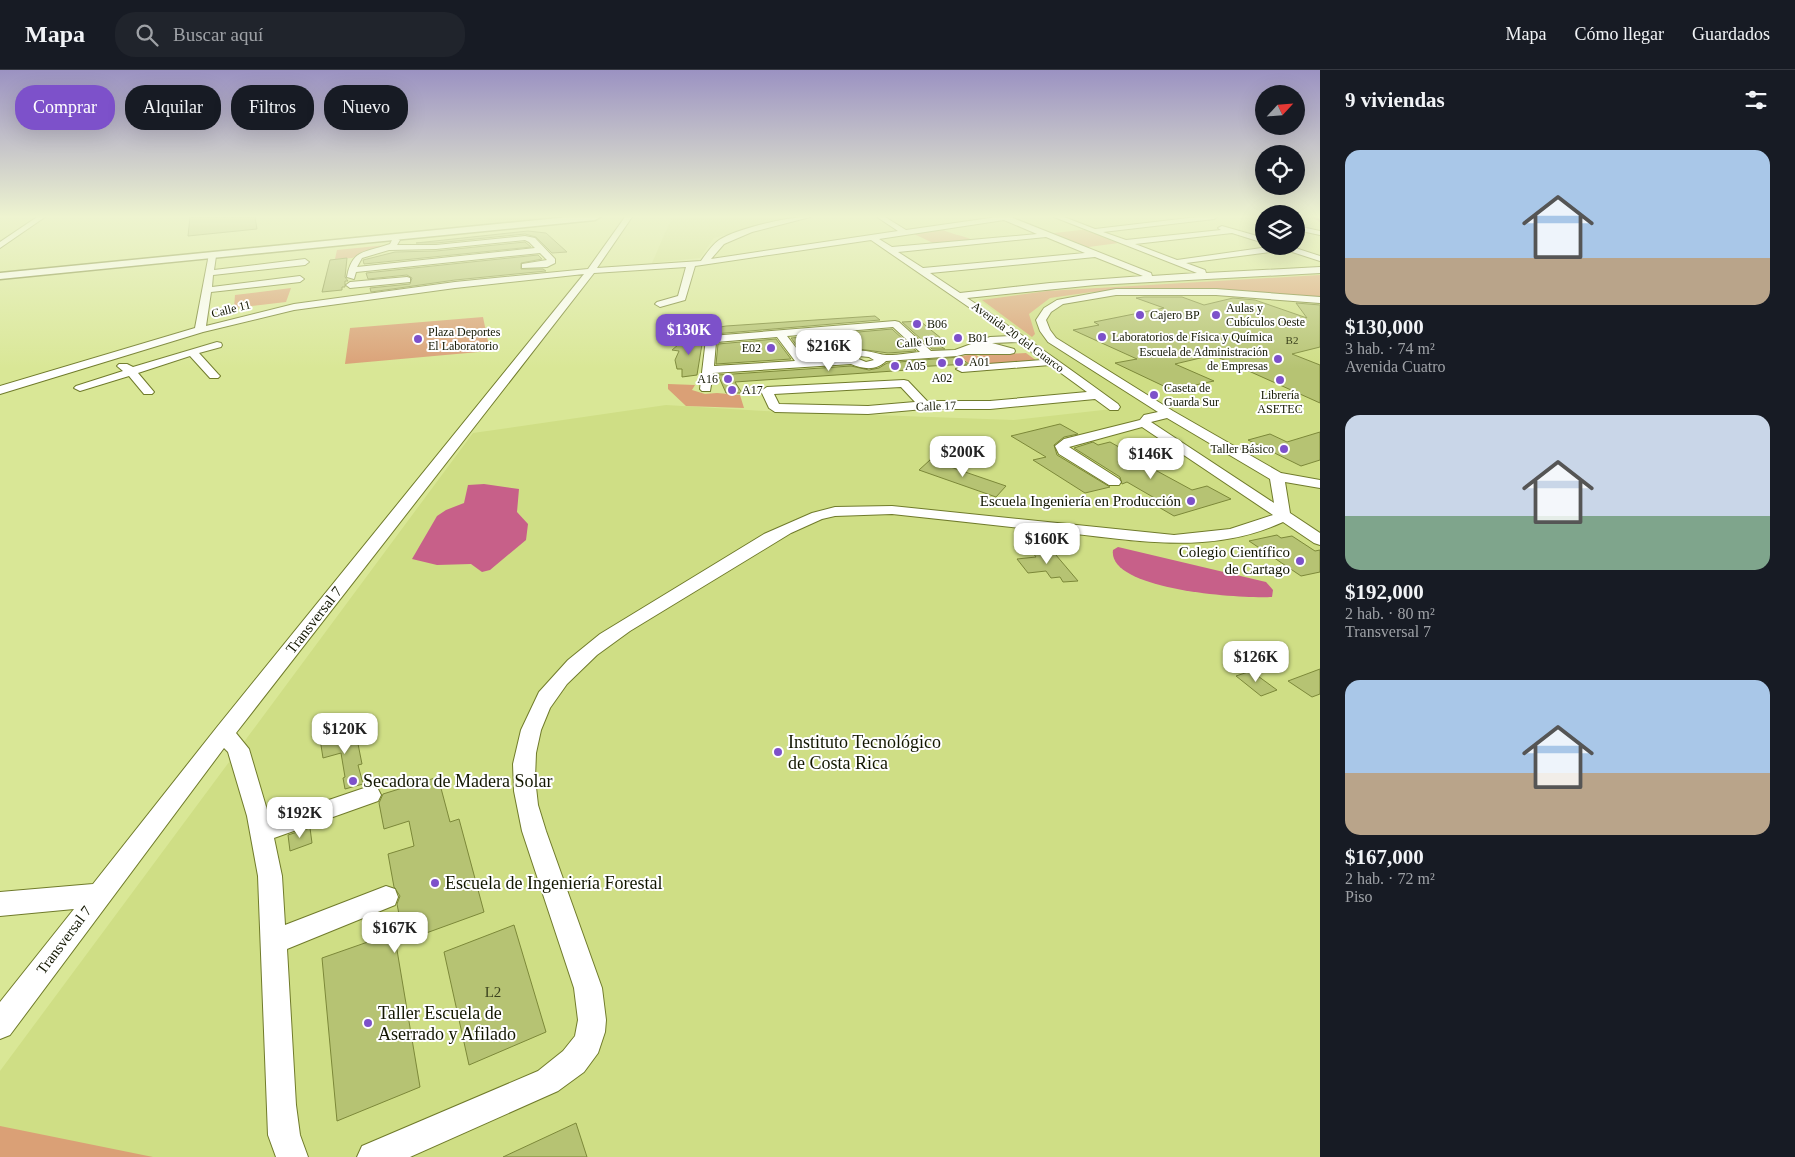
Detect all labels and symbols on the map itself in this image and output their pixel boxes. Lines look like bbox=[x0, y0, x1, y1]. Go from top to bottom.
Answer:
north arrow bbox=[1255, 85, 1305, 135]
street label: Calle 11 bbox=[210, 297, 252, 321]
street label: Avenida 20 del Guarco bbox=[969, 299, 1067, 375]
place label: Aulas y Cubículos Oeste bbox=[1226, 301, 1305, 329]
place label: Cajero BP bbox=[1150, 308, 1200, 322]
marker: Cajero BP bbox=[1134, 309, 1146, 321]
marker: Aulas y Cubículos Oeste bbox=[1210, 309, 1222, 321]
pin: $130K bbox=[654, 314, 724, 356]
place label: B06 bbox=[927, 317, 947, 331]
marker: B06 bbox=[911, 318, 923, 330]
place label: Plaza Deportes El Laboratorio bbox=[428, 325, 501, 353]
pin: $216K bbox=[794, 330, 864, 372]
place label: Laboratorios de Física y Química bbox=[1112, 330, 1273, 344]
place label: B01 bbox=[968, 331, 988, 345]
marker: Laboratorios de Física y Química bbox=[1096, 331, 1108, 343]
marker: B01 bbox=[952, 332, 964, 344]
marker: Plaza Deportes El Laboratorio bbox=[412, 333, 424, 345]
street label: Calle Uno bbox=[896, 333, 946, 351]
house number: B2 bbox=[1286, 334, 1298, 346]
place label: E02 bbox=[742, 341, 761, 355]
marker: E02 bbox=[765, 342, 777, 354]
place label: Escuela de Administración de Empresas bbox=[1139, 345, 1268, 373]
marker: Escuela de Administración de Empresas bbox=[1272, 353, 1284, 365]
place label: A01 bbox=[969, 355, 990, 369]
marker: A01 bbox=[953, 356, 965, 368]
marker: A02 bbox=[936, 357, 948, 369]
place label: A05 bbox=[905, 359, 926, 373]
marker: A05 bbox=[889, 360, 901, 372]
place label: A02 bbox=[932, 371, 952, 385]
place label: A16 bbox=[697, 372, 718, 386]
marker: A16 bbox=[722, 373, 734, 385]
marker: Librería ASETEC bbox=[1274, 374, 1286, 386]
place label: Caseta de Guarda Sur bbox=[1164, 381, 1219, 409]
place label: A17 bbox=[742, 383, 763, 397]
marker: A17 bbox=[726, 384, 738, 396]
place label: Librería ASETEC bbox=[1257, 388, 1303, 416]
marker: Caseta de Guarda Sur bbox=[1148, 389, 1160, 401]
street label: Calle 17 bbox=[916, 398, 956, 414]
pin: $200K bbox=[928, 436, 998, 478]
pin: $146K bbox=[1116, 438, 1186, 480]
place label: Taller Básico bbox=[1211, 442, 1274, 456]
marker: Taller Básico bbox=[1278, 443, 1290, 455]
place label: Escuela Ingeniería en Producción bbox=[980, 493, 1181, 509]
marker: Escuela Ingeniería en Producción bbox=[1185, 495, 1197, 507]
pin: $160K bbox=[1012, 522, 1082, 565]
place label: Colegio Científico de Cartago bbox=[1179, 544, 1290, 577]
marker: Colegio Científico de Cartago bbox=[1294, 555, 1306, 567]
street label: Transversal 7 bbox=[283, 583, 345, 657]
pin: $126K bbox=[1221, 640, 1291, 683]
pin: $120K bbox=[310, 712, 380, 755]
place label: Instituto Tecnológico de Costa Rica bbox=[788, 732, 941, 773]
marker: Instituto Tecnológico de Costa Rica bbox=[772, 746, 784, 758]
place label: Secadora de Madera Solar bbox=[363, 771, 552, 791]
marker: Secadora de Madera Solar bbox=[347, 775, 359, 787]
pin: $192K bbox=[265, 796, 335, 839]
place label: Escuela de Ingeniería Forestal bbox=[445, 873, 662, 893]
marker: Escuela de Ingeniería Forestal bbox=[429, 877, 441, 889]
street label: Transversal 7 bbox=[33, 903, 95, 977]
pin: $167K bbox=[360, 912, 430, 954]
house number: L2 bbox=[485, 984, 501, 1000]
place label: Taller Escuela de Aserrado y Afilado bbox=[378, 1003, 516, 1044]
marker: Taller Escuela de Aserrado y Afilado bbox=[362, 1017, 374, 1029]

